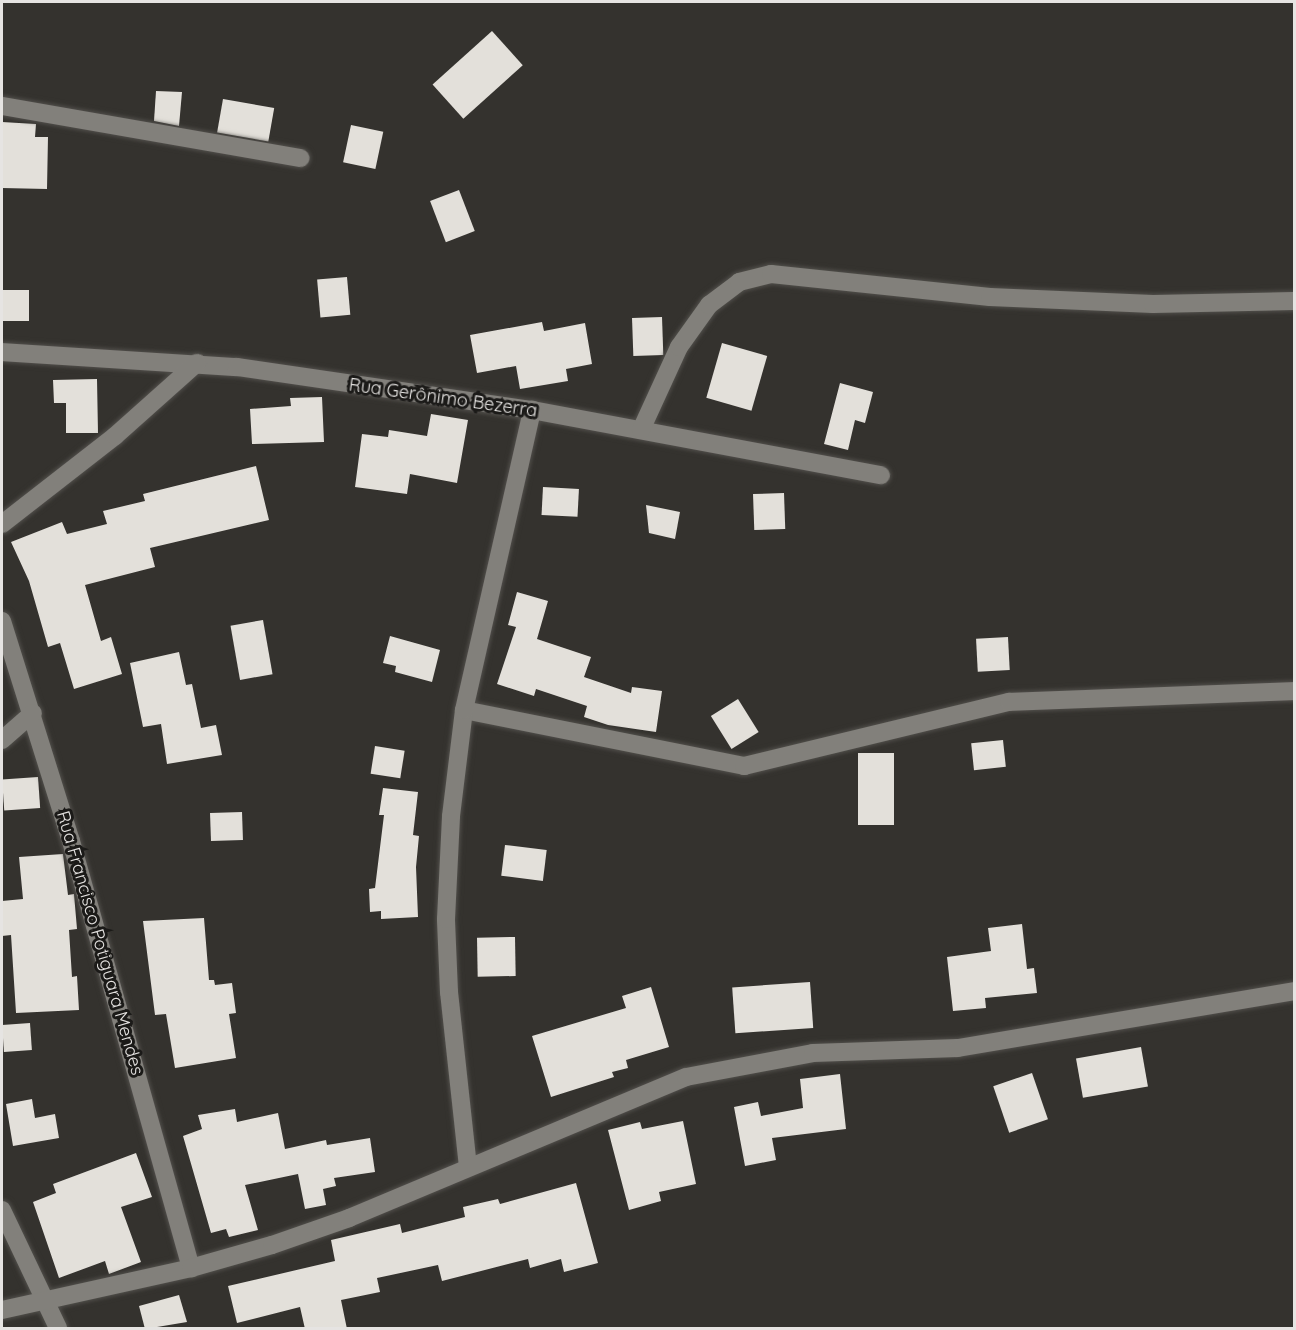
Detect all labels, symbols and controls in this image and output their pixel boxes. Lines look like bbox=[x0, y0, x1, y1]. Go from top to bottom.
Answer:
street label: Rua Gerônimo Bezerra bbox=[347, 374, 539, 422]
street label: Rua Francisco Potiguara Mendes bbox=[52, 808, 148, 1078]

